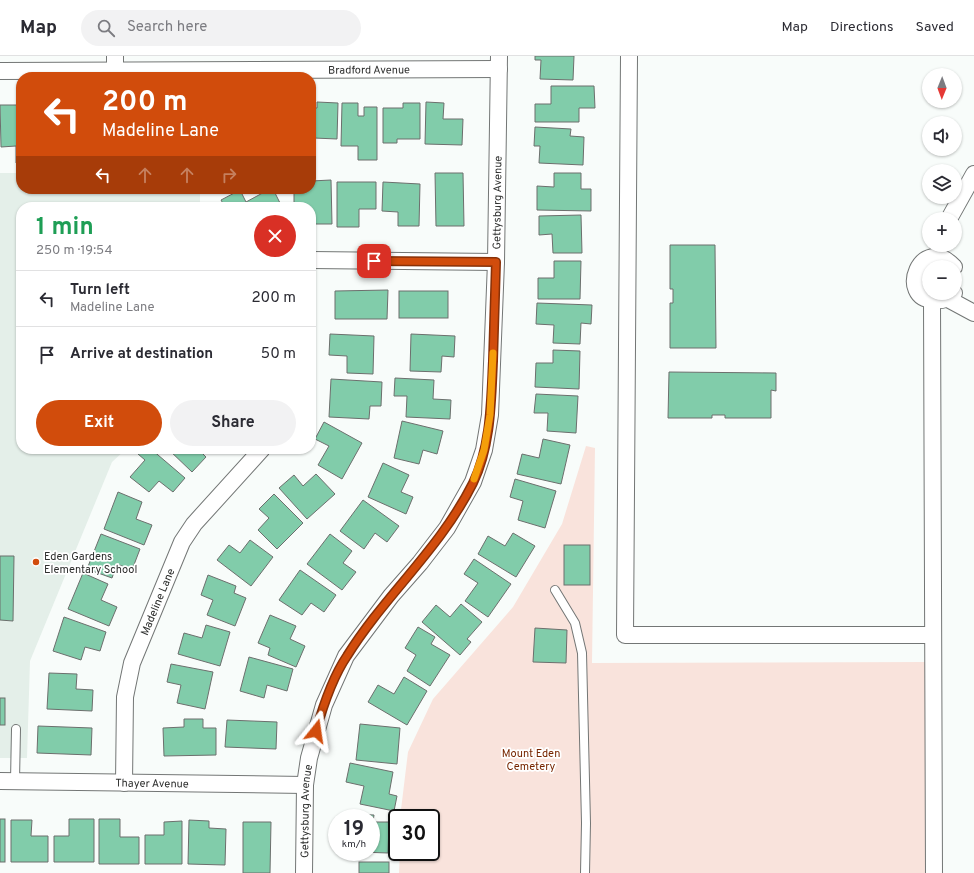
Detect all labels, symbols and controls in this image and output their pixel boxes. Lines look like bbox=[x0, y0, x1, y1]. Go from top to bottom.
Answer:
search box bbox=[81, 10, 361, 46]
text: Map bbox=[20, 16, 57, 40]
icon: search bbox=[95, 17, 117, 39]
text: Search here bbox=[127, 18, 207, 37]
text: Map bbox=[782, 19, 808, 36]
text: Directions bbox=[830, 19, 894, 36]
text: Saved bbox=[916, 19, 954, 36]
street label: Bradford Avenue bbox=[328, 63, 410, 78]
north arrow bbox=[922, 68, 962, 108]
map controls bbox=[922, 68, 962, 300]
text: 200 m bbox=[102, 85, 188, 121]
icon: left bbox=[36, 88, 88, 140]
button: sound bbox=[922, 116, 962, 156]
text: Madeline Lane bbox=[102, 120, 219, 143]
street label: Gettysburg Avenue bbox=[490, 155, 506, 250]
icon: left bbox=[92, 164, 114, 186]
icon: ahead bbox=[134, 164, 156, 186]
icon: ahead bbox=[176, 164, 198, 186]
icon: right bbox=[218, 164, 240, 186]
button: layers bbox=[922, 164, 962, 204]
button: + bbox=[922, 212, 962, 252]
text: 1 min bbox=[36, 213, 94, 243]
button: close bbox=[254, 215, 296, 257]
text: 250 m · 19:54 bbox=[36, 243, 112, 259]
pin bbox=[357, 244, 391, 278]
icon: arrive bbox=[363, 250, 385, 272]
button: − bbox=[922, 260, 962, 300]
text: Turn left bbox=[70, 281, 130, 300]
icon: left bbox=[36, 288, 58, 310]
text: 200 m bbox=[251, 289, 296, 308]
text: Madeline Lane bbox=[70, 300, 154, 316]
icon: arrive bbox=[36, 344, 58, 366]
text: Arrive at destination bbox=[70, 345, 213, 364]
text: 50 m bbox=[261, 345, 296, 364]
button: Exit bbox=[36, 400, 162, 446]
button: Share bbox=[170, 400, 296, 446]
place label: Eden Gardens Elementary School bbox=[44, 550, 137, 577]
marker: Eden Gardens Elementary School bbox=[31, 557, 41, 567]
street label: Madeline Lane bbox=[138, 566, 178, 638]
position arrow bbox=[295, 710, 337, 752]
park label: Mount Eden Cemetery bbox=[502, 747, 560, 774]
street label: Gettysburg Avenue bbox=[298, 763, 316, 858]
street label: Thayer Avenue bbox=[115, 777, 189, 791]
speed limit sign: 30 bbox=[388, 809, 440, 861]
text: 19 bbox=[344, 817, 364, 843]
text: km/h bbox=[342, 838, 366, 851]

